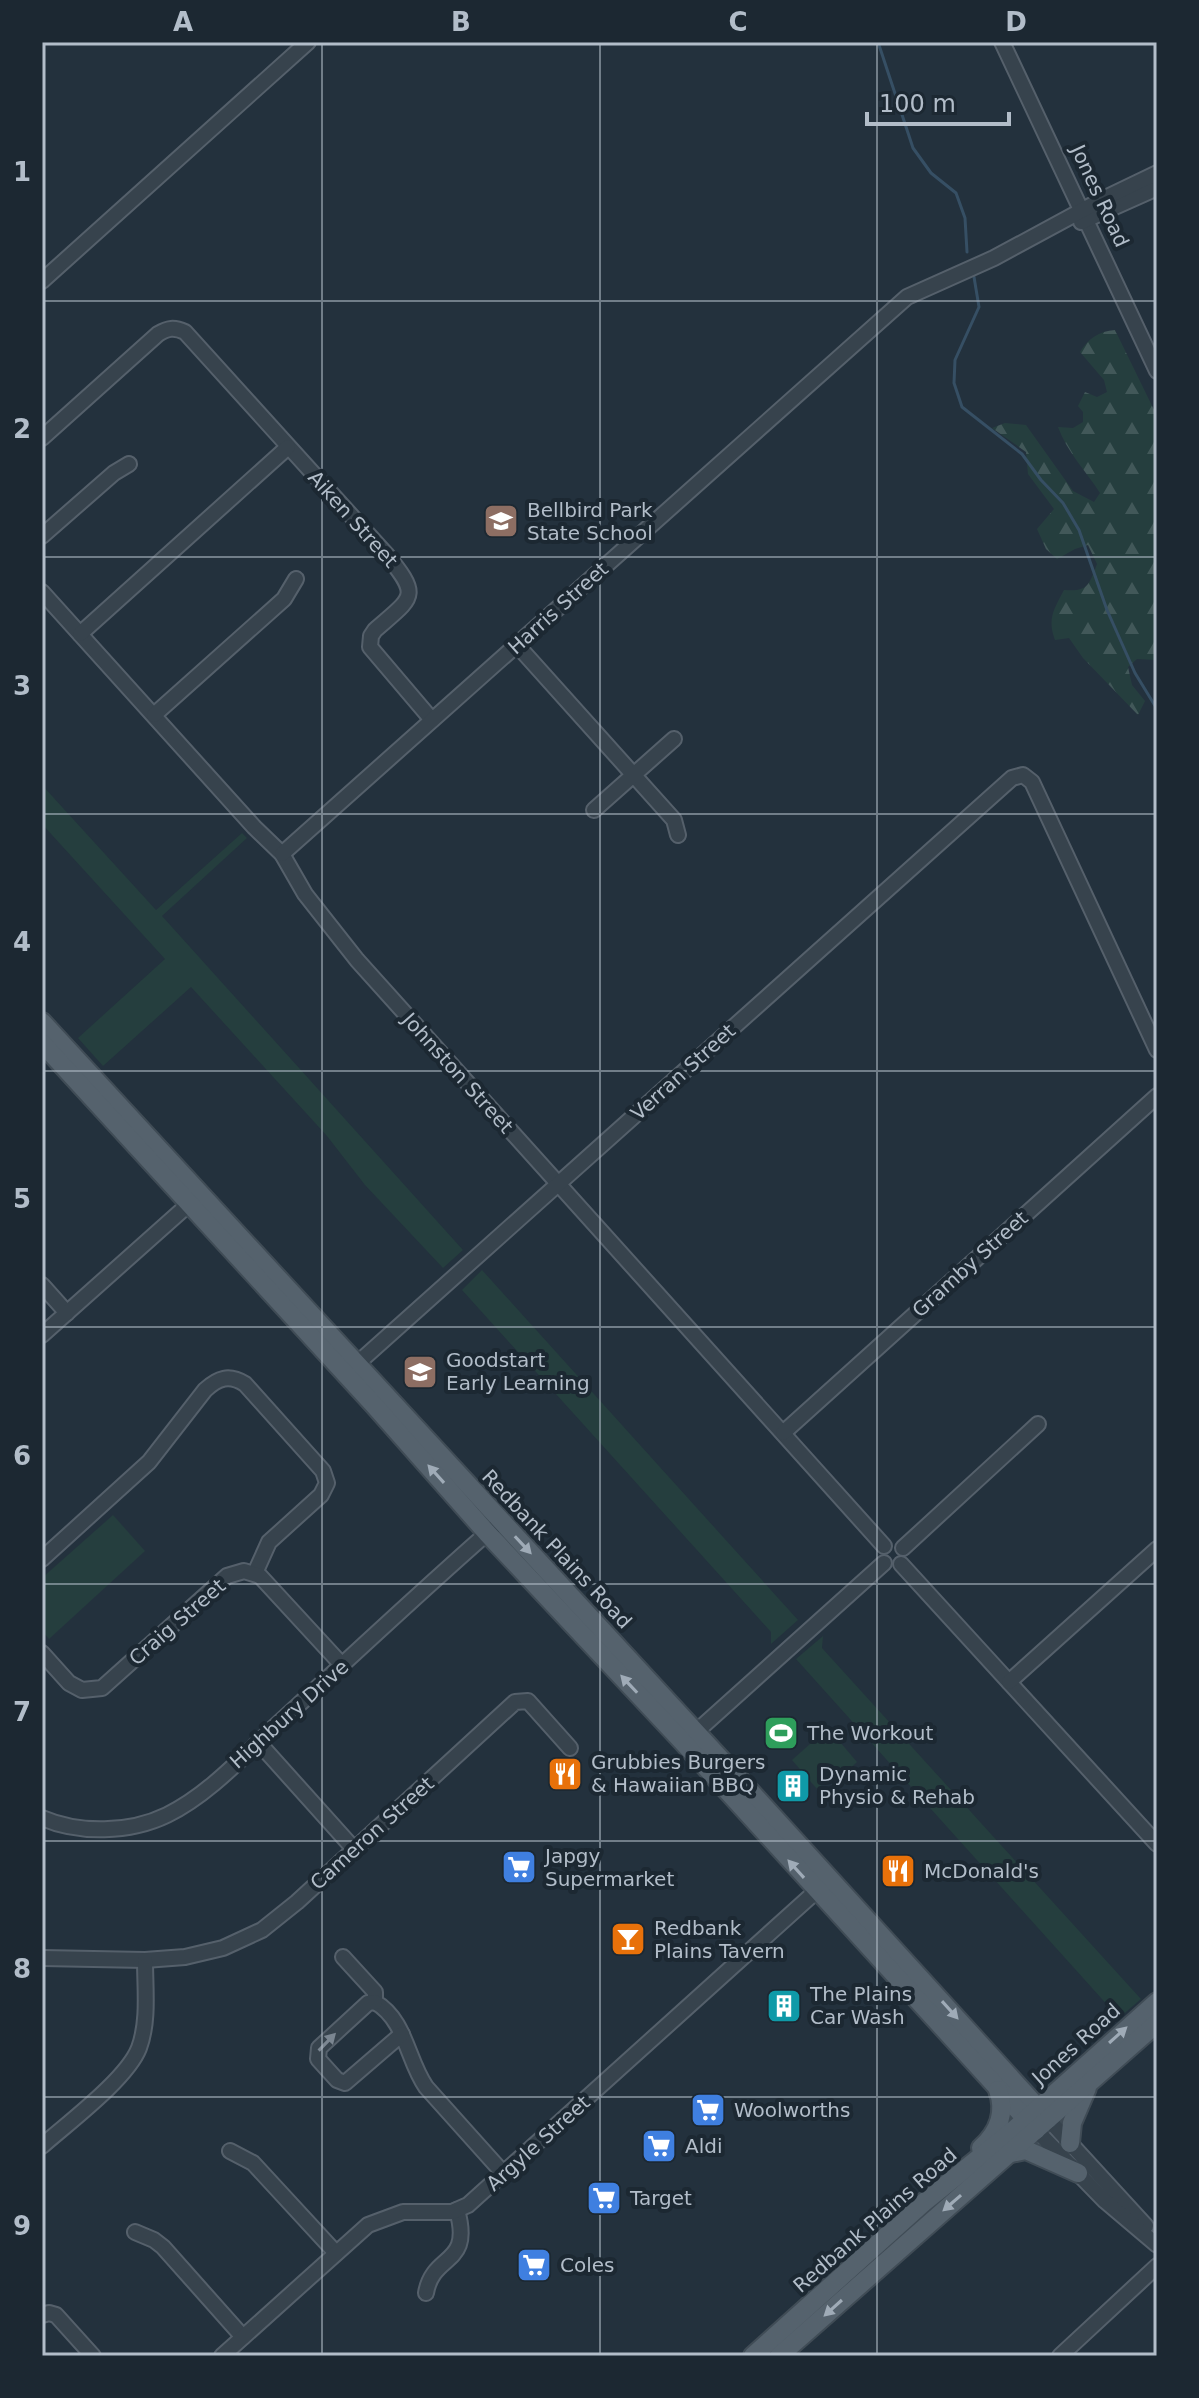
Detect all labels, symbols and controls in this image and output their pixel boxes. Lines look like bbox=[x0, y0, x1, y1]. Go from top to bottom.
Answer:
text: A bbox=[173, 7, 193, 37]
text: B bbox=[451, 7, 471, 37]
text: C bbox=[728, 7, 748, 37]
text: D bbox=[1005, 7, 1027, 37]
scale bar bbox=[867, 76, 1009, 126]
text: 100 m bbox=[879, 90, 956, 118]
street label: Jones Road bbox=[1065, 139, 1134, 251]
text: 1 bbox=[13, 157, 31, 187]
text: 2 bbox=[13, 414, 31, 444]
street label: Aiken Street bbox=[303, 466, 403, 573]
place label: Bellbird Park State School bbox=[527, 498, 653, 545]
school or university icon: Bellbird Park State School bbox=[482, 502, 520, 540]
street label: Harris Street bbox=[503, 557, 613, 659]
text: 3 bbox=[13, 671, 31, 701]
text: 4 bbox=[13, 927, 31, 957]
street label: Johnston Street bbox=[396, 1006, 518, 1138]
street label: Verran Street bbox=[626, 1019, 740, 1125]
text: 5 bbox=[13, 1184, 31, 1214]
street label: Gramby Street bbox=[907, 1206, 1033, 1322]
place label: Goodstart Early Learning bbox=[446, 1348, 590, 1395]
school or university icon: Goodstart Early Learning bbox=[401, 1353, 439, 1391]
text: 6 bbox=[13, 1441, 31, 1471]
one-way arrow bbox=[427, 1465, 445, 1484]
street label: Redbank Plains Road bbox=[477, 1465, 637, 1633]
one-way arrow bbox=[513, 1535, 531, 1554]
street label: Craig Street bbox=[124, 1574, 230, 1670]
street label: Highbury Drive bbox=[225, 1655, 353, 1773]
one-way arrow bbox=[620, 1675, 638, 1694]
text: 7 bbox=[13, 1697, 31, 1727]
sports icon: The Workout bbox=[762, 1714, 800, 1752]
place label: The Workout bbox=[806, 1721, 933, 1745]
place label: Grubbies Burgers & Hawaiian BBQ bbox=[591, 1750, 765, 1797]
restaurant icon: Grubbies Burgers & Hawaiian BBQ bbox=[546, 1755, 584, 1793]
place label: Dynamic Physio & Rehab bbox=[819, 1762, 975, 1809]
building icon: Dynamic Physio & Rehab bbox=[774, 1767, 812, 1805]
street label: Cameron Street bbox=[305, 1771, 439, 1895]
place label: Japgy Supermarket bbox=[543, 1844, 674, 1891]
supermarket icon: Japgy Supermarket bbox=[500, 1848, 538, 1886]
restaurant icon: McDonald's bbox=[879, 1852, 917, 1890]
place label: McDonald's bbox=[924, 1859, 1039, 1883]
one-way arrow bbox=[788, 1860, 806, 1879]
place label: Redbank Plains Tavern bbox=[654, 1916, 785, 1963]
bar icon: Redbank Plains Tavern bbox=[609, 1920, 647, 1958]
text: 8 bbox=[13, 1954, 31, 1984]
place label: The Plains Car Wash bbox=[809, 1982, 912, 2029]
building icon: The Plains Car Wash bbox=[765, 1987, 803, 2025]
street label: Jones Road bbox=[1026, 1998, 1125, 2091]
one-way arrow bbox=[940, 2000, 958, 2019]
one-way arrow bbox=[1108, 2027, 1127, 2045]
one-way arrow bbox=[317, 2033, 336, 2052]
street label: Argyle Street bbox=[481, 2090, 595, 2196]
supermarket icon: Woolworths bbox=[689, 2091, 727, 2129]
place label: Woolworths bbox=[734, 2098, 850, 2122]
supermarket icon: Aldi bbox=[640, 2127, 678, 2165]
place label: Aldi bbox=[685, 2134, 723, 2158]
street label: Redbank Plains Road bbox=[788, 2143, 962, 2297]
supermarket icon: Target bbox=[585, 2179, 623, 2217]
place label: Target bbox=[629, 2186, 692, 2210]
one-way arrow bbox=[942, 2194, 962, 2211]
text: 9 bbox=[13, 2211, 31, 2241]
supermarket icon: Coles bbox=[515, 2246, 553, 2284]
place label: Coles bbox=[560, 2253, 614, 2277]
one-way arrow bbox=[824, 2298, 843, 2316]

